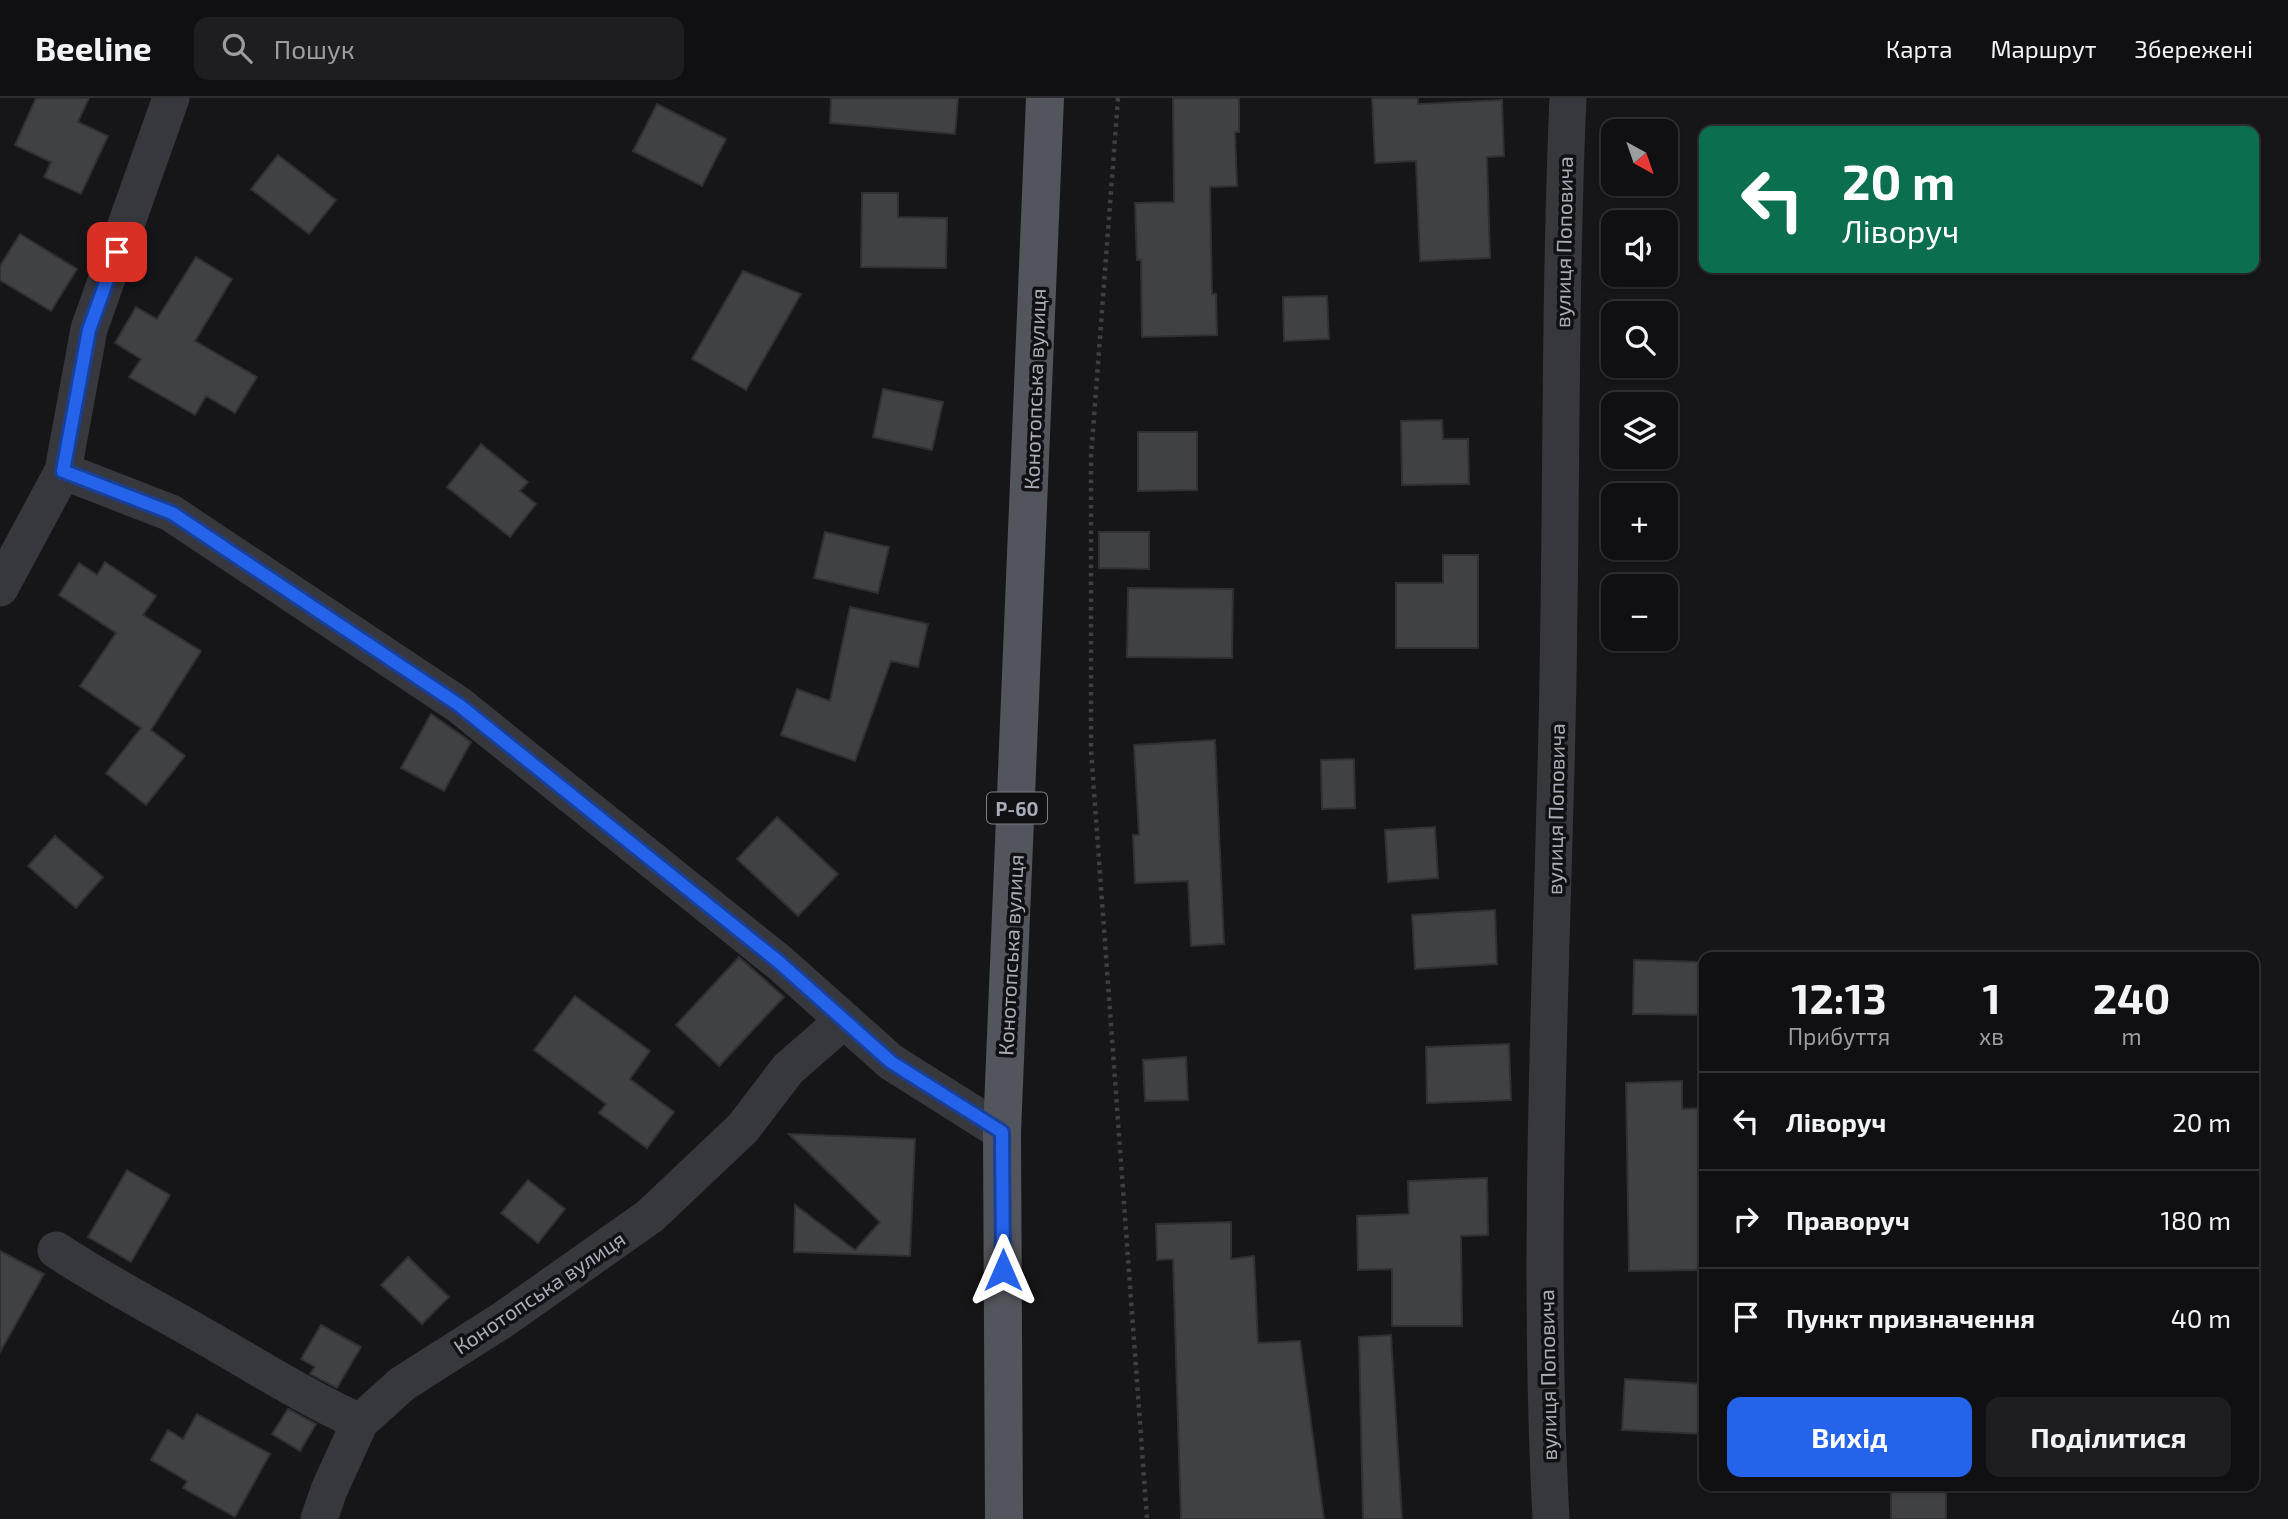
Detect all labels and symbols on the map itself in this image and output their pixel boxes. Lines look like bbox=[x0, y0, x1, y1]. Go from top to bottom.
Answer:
north arrow bbox=[1601, 119, 1678, 196]
street label: вулиця Поповича bbox=[1549, 156, 1578, 328]
pin bbox=[87, 222, 147, 282]
street label: Конотопська вулиця bbox=[1018, 288, 1051, 490]
street label: вулиця Поповича bbox=[1541, 723, 1570, 895]
road number: Р-60 bbox=[987, 792, 1047, 824]
street label: Конотопська вулиця bbox=[992, 854, 1029, 1056]
street label: Конотопська вулиця bbox=[449, 1225, 630, 1359]
position arrow bbox=[966, 1233, 1040, 1307]
street label: вулиця Поповича bbox=[1533, 1289, 1562, 1461]

